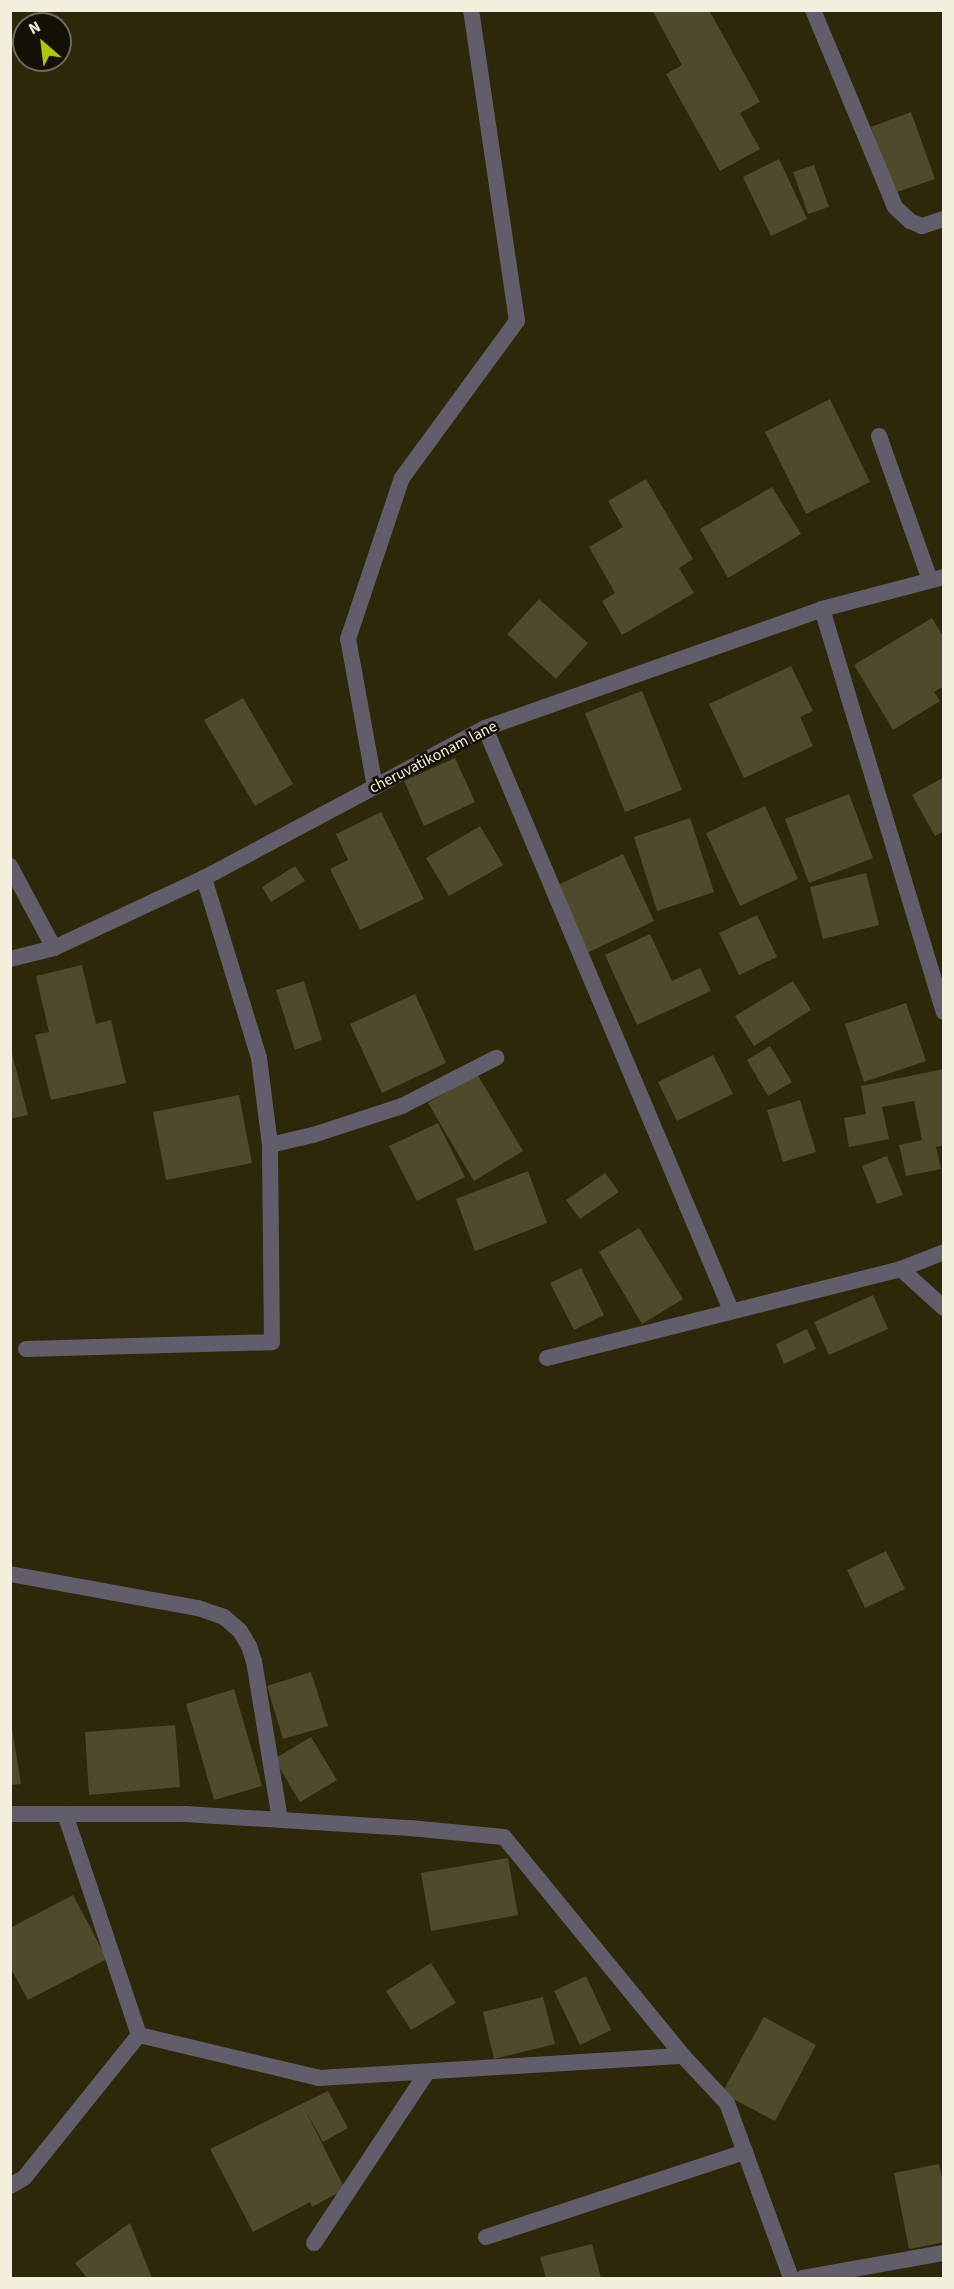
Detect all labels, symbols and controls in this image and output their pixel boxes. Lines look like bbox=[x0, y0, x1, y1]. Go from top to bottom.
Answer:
north arrow bbox=[12, 12, 72, 72]
text: N bbox=[25, 16, 44, 40]
street label: cheruvatikonam lane bbox=[366, 716, 500, 798]

